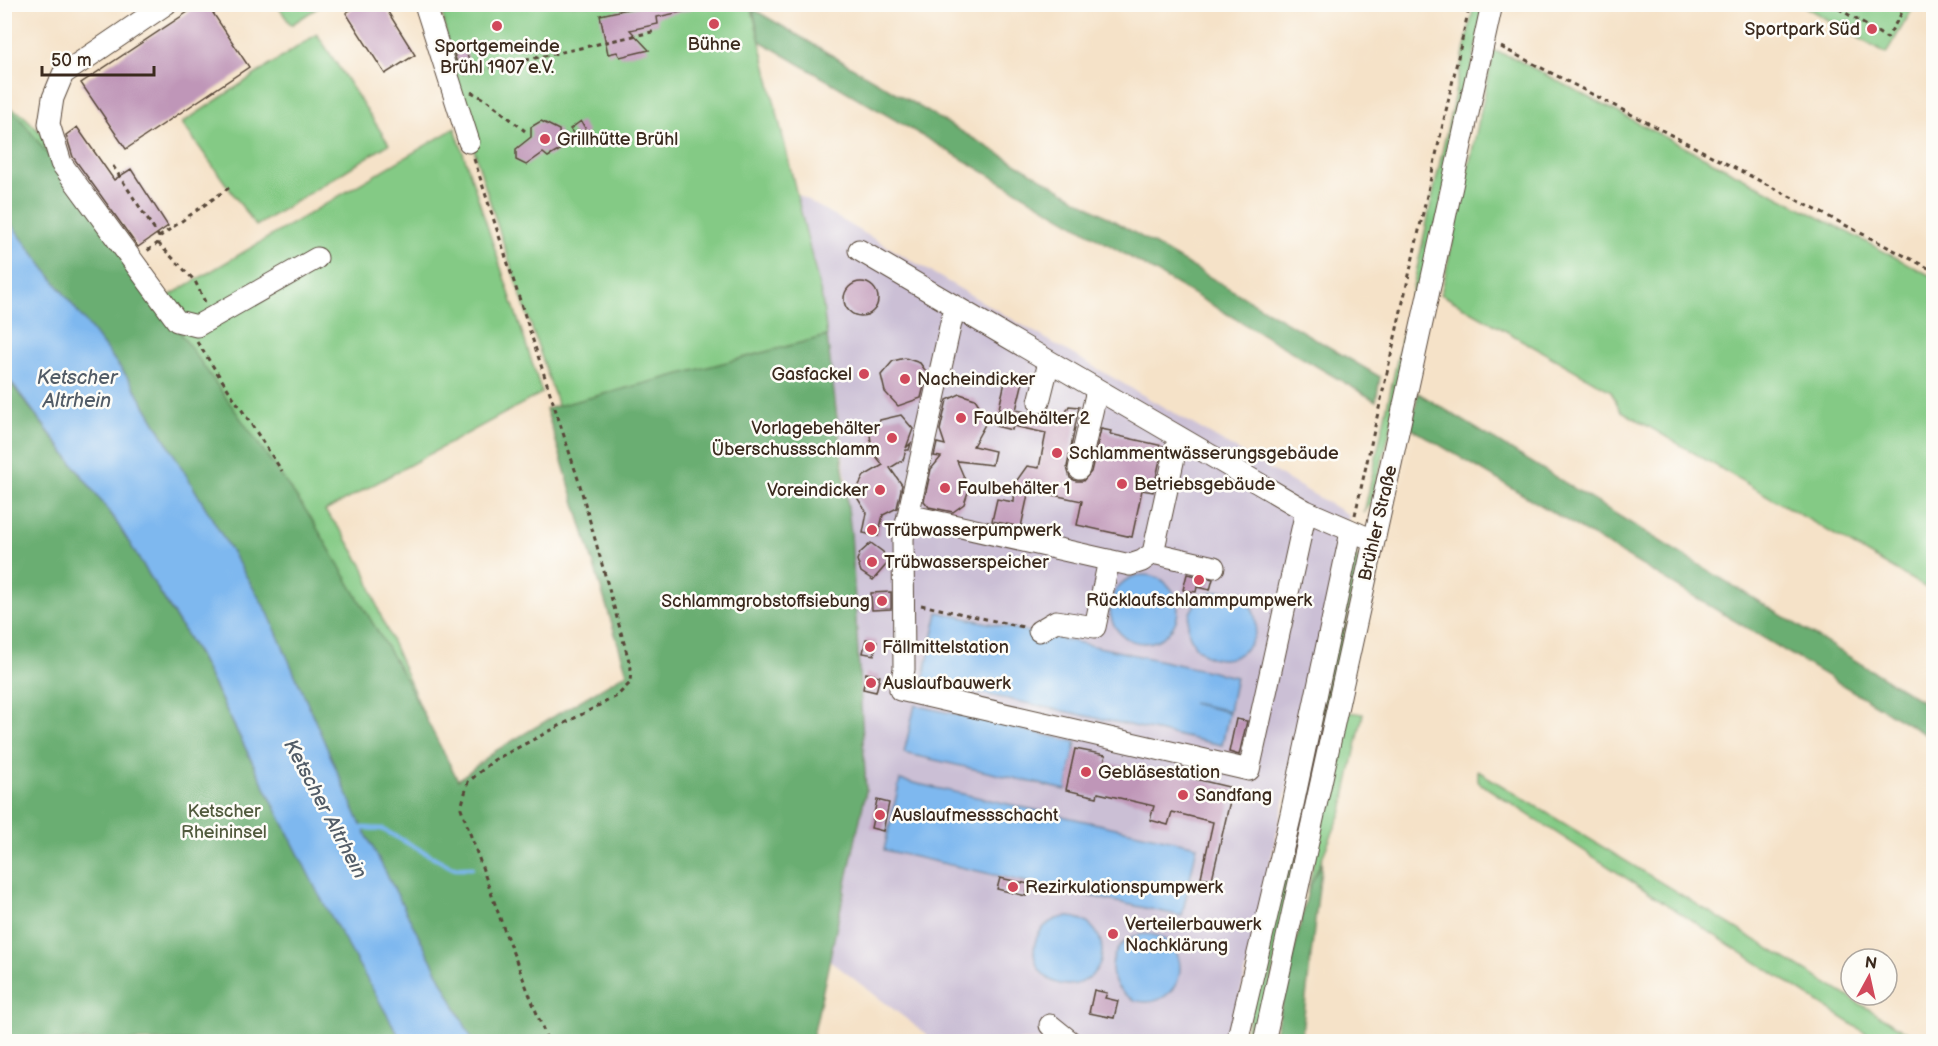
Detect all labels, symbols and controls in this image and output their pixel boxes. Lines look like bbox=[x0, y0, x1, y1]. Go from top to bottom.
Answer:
marker: Bühne bbox=[707, 17, 721, 31]
marker: Sportgemeinde Brühl 1907 e.V. bbox=[490, 19, 504, 33]
place label: Sportpark Süd bbox=[1744, 19, 1860, 40]
marker: Sportpark Süd bbox=[1865, 22, 1879, 36]
place label: Bühne bbox=[687, 34, 741, 55]
place label: Sportgemeinde Brühl 1907 e.V. bbox=[434, 36, 560, 78]
scale bar bbox=[42, 39, 154, 77]
text: 50 m bbox=[51, 50, 92, 71]
place label: Grillhütte Brühl bbox=[557, 129, 678, 150]
marker: Grillhütte Brühl bbox=[538, 132, 552, 146]
place label: Gasfackel bbox=[772, 364, 852, 385]
water label: Ketscher Altrhein bbox=[37, 366, 119, 413]
marker: Gasfackel bbox=[857, 367, 871, 381]
place label: Nacheindicker bbox=[917, 369, 1036, 390]
marker: Nacheindicker bbox=[898, 372, 912, 386]
place label: Faulbehälter 2 bbox=[973, 408, 1090, 429]
marker: Faulbehälter 2 bbox=[954, 411, 968, 425]
place label: Vorlagebehälter Überschussschlamm bbox=[712, 418, 880, 460]
marker: Vorlagebehälter Überschussschlamm bbox=[885, 431, 899, 445]
place label: Schlammentwässerungsgebäude bbox=[1069, 443, 1339, 464]
marker: Schlammentwässerungsgebäude bbox=[1050, 446, 1064, 460]
street label: Brühler Straße bbox=[1355, 463, 1402, 583]
place label: Betriebsgebäude bbox=[1134, 474, 1276, 495]
marker: Betriebsgebäude bbox=[1115, 477, 1129, 491]
place label: Faulbehälter 1 bbox=[957, 478, 1070, 499]
place label: Voreindicker bbox=[767, 480, 868, 501]
marker: Faulbehälter 1 bbox=[938, 481, 952, 495]
marker: Voreindicker bbox=[873, 483, 887, 497]
place label: Trübwasserpumpwerk bbox=[884, 520, 1061, 541]
marker: Trübwasserpumpwerk bbox=[865, 523, 879, 537]
place label: Trübwasserspeicher bbox=[884, 552, 1049, 573]
marker: Trübwasserspeicher bbox=[865, 555, 879, 569]
marker: Rücklaufschlammpumpwerk bbox=[1192, 573, 1206, 587]
place label: Rücklaufschlammpumpwerk bbox=[1086, 590, 1312, 611]
place label: Schlammgrobstoffsiebung bbox=[661, 591, 870, 612]
marker: Schlammgrobstoffsiebung bbox=[875, 594, 889, 608]
place label: Fällmittelstation bbox=[882, 637, 1009, 658]
marker: Fällmittelstation bbox=[863, 640, 877, 654]
place label: Auslaufbauwerk bbox=[883, 673, 1011, 694]
marker: Auslaufbauwerk bbox=[864, 676, 878, 690]
water label: Ketscher Altrhein bbox=[278, 735, 372, 883]
place label: Gebläsestation bbox=[1098, 762, 1220, 783]
marker: Gebläsestation bbox=[1079, 765, 1093, 779]
place label: Sandfang bbox=[1195, 785, 1272, 806]
marker: Sandfang bbox=[1176, 788, 1190, 802]
park label: Ketscher Rheininsel bbox=[181, 801, 267, 843]
place label: Auslaufmessschacht bbox=[892, 805, 1059, 826]
marker: Auslaufmessschacht bbox=[873, 808, 887, 822]
place label: Rezirkulationspumpwerk bbox=[1025, 877, 1223, 898]
marker: Rezirkulationspumpwerk bbox=[1006, 880, 1020, 894]
place label: Verteilerbauwerk Nachklärung bbox=[1125, 914, 1261, 956]
marker: Verteilerbauwerk Nachklärung bbox=[1106, 927, 1120, 941]
north arrow bbox=[1839, 947, 1899, 1007]
text: N bbox=[1864, 953, 1878, 974]

